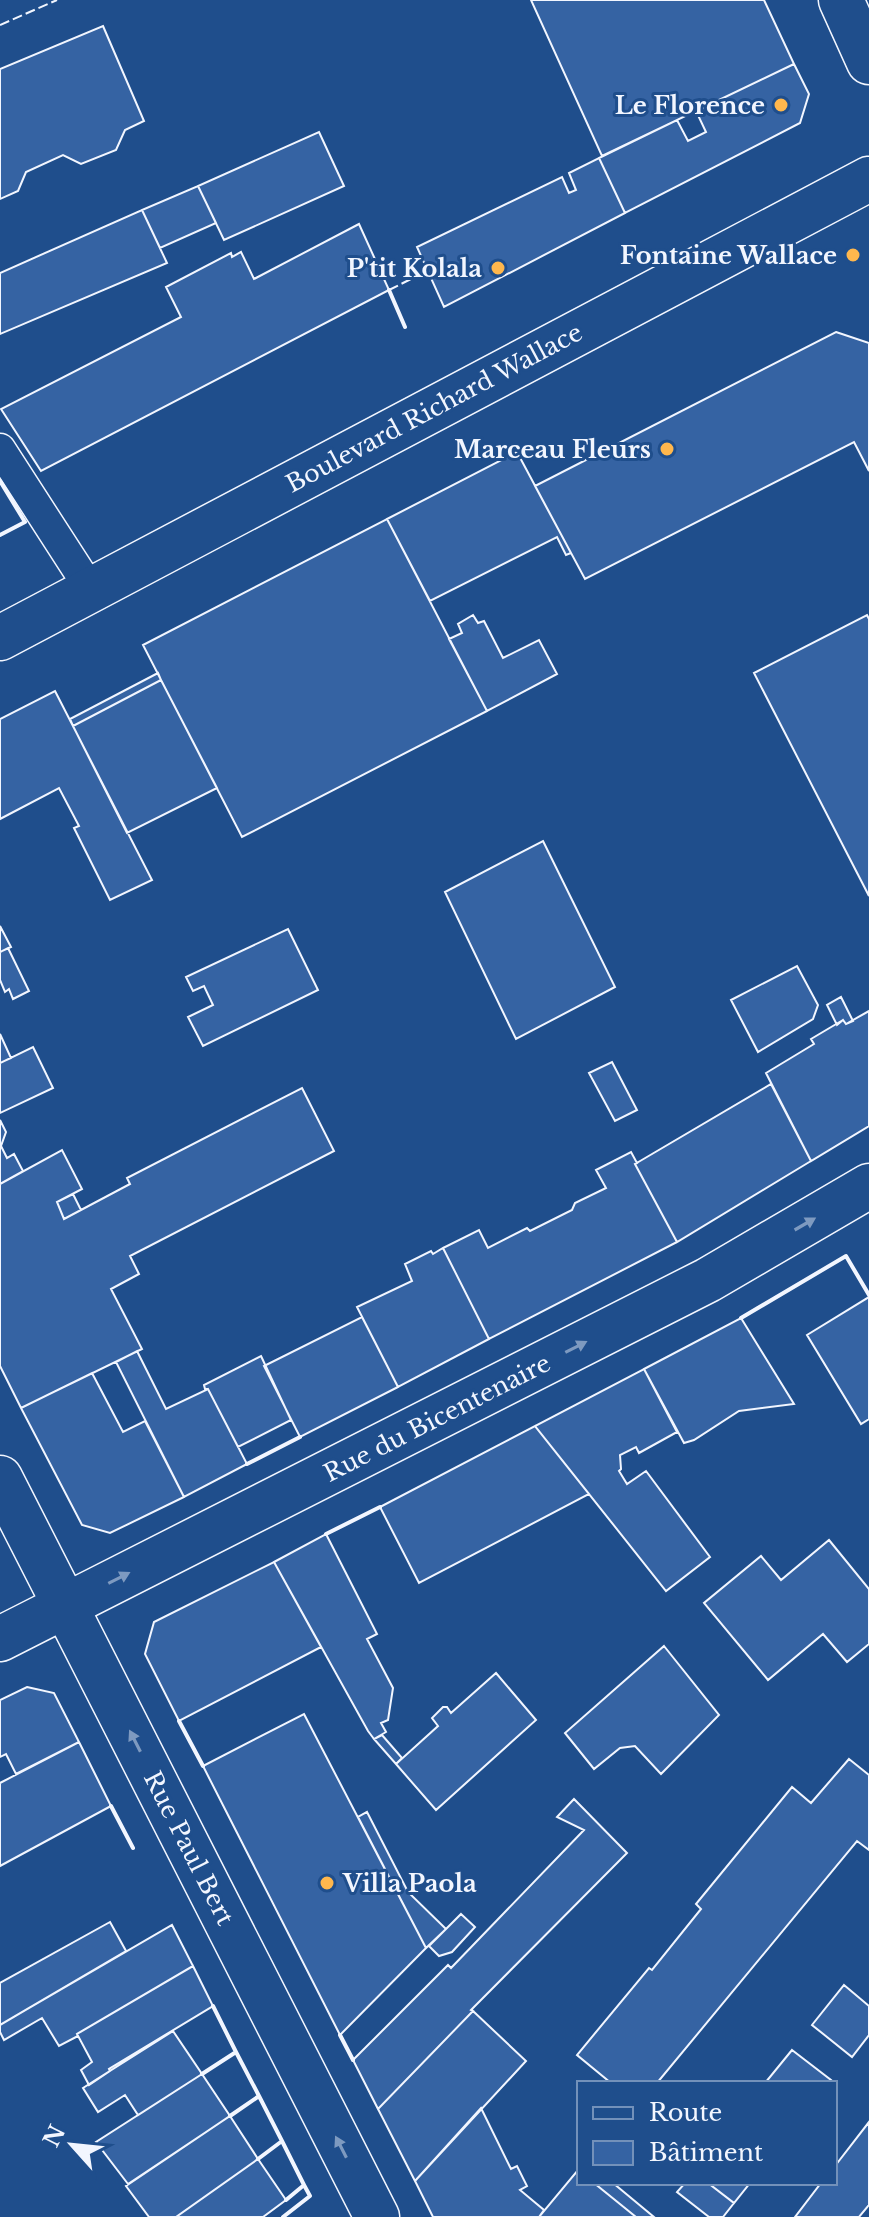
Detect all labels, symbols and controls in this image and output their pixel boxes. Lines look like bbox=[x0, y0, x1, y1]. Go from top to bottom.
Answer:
place label: Le Florence bbox=[615, 91, 765, 120]
marker: Le Florence bbox=[772, 96, 790, 114]
place label: Fontaine Wallace bbox=[620, 241, 837, 270]
marker: Fontaine Wallace bbox=[844, 246, 862, 264]
place label: P'tit Kolala bbox=[347, 254, 482, 283]
marker: P'tit Kolala bbox=[489, 259, 507, 277]
street label: Boulevard Richard Wallace bbox=[281, 317, 587, 499]
place label: Marceau Fleurs bbox=[454, 435, 651, 464]
marker: Marceau Fleurs bbox=[658, 440, 676, 458]
one-way arrow bbox=[794, 1217, 816, 1231]
one-way arrow bbox=[565, 1340, 588, 1354]
street label: Rue du Bicentenaire bbox=[319, 1348, 555, 1488]
one-way arrow bbox=[108, 1572, 131, 1585]
one-way arrow bbox=[128, 1730, 141, 1753]
street label: Rue Paul Bert bbox=[138, 1766, 240, 1930]
place label: Villa Paola bbox=[342, 1869, 477, 1898]
marker: Villa Paola bbox=[318, 1874, 336, 1892]
legend bbox=[577, 2081, 837, 2185]
text: Route bbox=[649, 2098, 722, 2127]
north arrow bbox=[32, 2105, 112, 2185]
text: N bbox=[38, 2121, 71, 2151]
one-way arrow bbox=[335, 2136, 348, 2159]
text: Bâtiment bbox=[649, 2138, 763, 2167]

